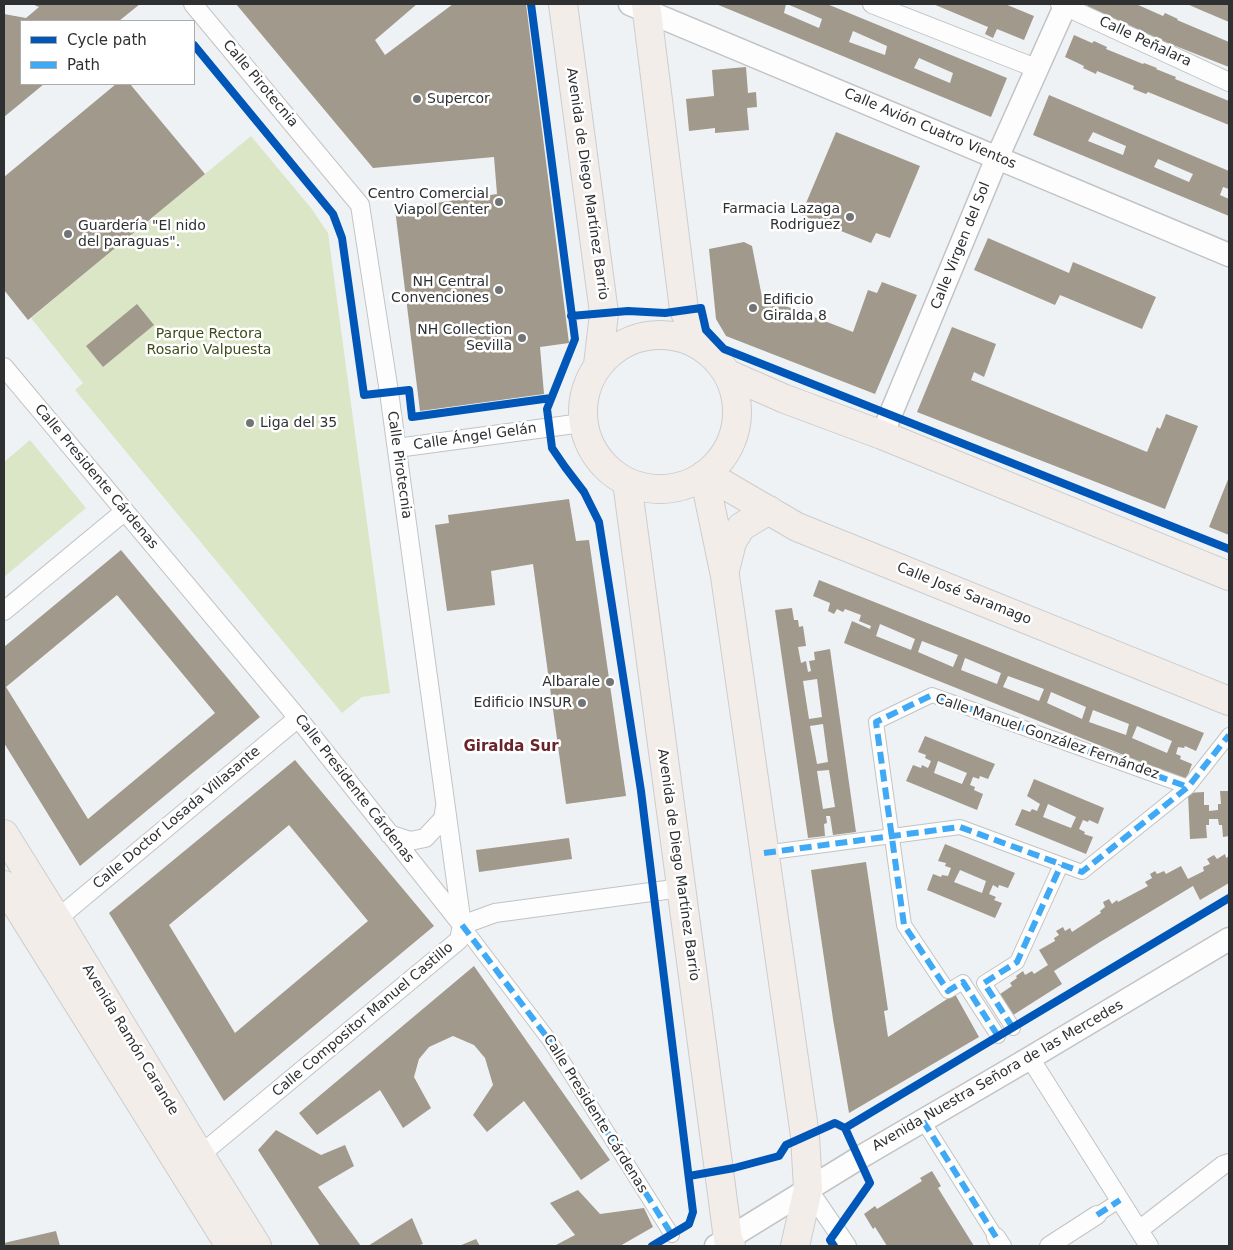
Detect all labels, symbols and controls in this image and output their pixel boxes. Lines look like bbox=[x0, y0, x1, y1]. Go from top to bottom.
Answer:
street label: Calle Peñalara bbox=[1096, 13, 1194, 71]
legend bbox=[20, 20, 195, 85]
text: Cycle path bbox=[67, 31, 147, 49]
street label: Calle Pirotecnia bbox=[219, 37, 301, 131]
text: Path bbox=[67, 56, 100, 74]
street label: Avenida de Diego Martínez Barrio bbox=[562, 67, 612, 301]
street label: Calle Avión Cuatro Vientos bbox=[841, 85, 1019, 173]
place label: Supercor bbox=[427, 91, 490, 107]
marker: Supercor bbox=[411, 93, 423, 105]
street label: Calle Virgen del Sol bbox=[928, 180, 994, 312]
place label: Centro Comercial Viapol Center bbox=[368, 186, 489, 218]
marker: Centro Comercial Viapol Center bbox=[493, 196, 505, 208]
place label: Farmacia Lazaga Rodriguez bbox=[723, 201, 840, 233]
marker: Farmacia Lazaga Rodriguez bbox=[844, 211, 856, 223]
place label: Guardería "El nido del paraguas". bbox=[78, 218, 206, 250]
marker: Guardería "El nido del paraguas". bbox=[62, 228, 74, 240]
place label: NH Central Convenciones bbox=[391, 274, 489, 306]
marker: NH Central Convenciones bbox=[493, 284, 505, 296]
place label: Edificio Giralda 8 bbox=[763, 292, 827, 324]
marker: Edificio Giralda 8 bbox=[747, 302, 759, 314]
place label: NH Collection Sevilla bbox=[417, 322, 512, 354]
park label: Parque Rectora Rosario Valpuesta bbox=[147, 326, 271, 358]
marker: NH Collection Sevilla bbox=[516, 332, 528, 344]
street label: Calle Presidente Cárdenas bbox=[31, 401, 161, 553]
street label: Calle Pirotecnia bbox=[383, 410, 415, 520]
place label: Liga del 35 bbox=[260, 415, 337, 431]
marker: Liga del 35 bbox=[244, 417, 256, 429]
street label: Calle Ángel Gelán bbox=[412, 420, 538, 454]
street label: Calle José Saramago bbox=[894, 559, 1034, 629]
place label: Albarale bbox=[542, 674, 600, 690]
marker: Albarale bbox=[604, 676, 616, 688]
street label: Calle Manuel González Fernández bbox=[933, 691, 1161, 783]
place label: Edificio INSUR bbox=[473, 695, 572, 711]
marker: Edificio INSUR bbox=[576, 697, 588, 709]
street label: Calle Presidente Cárdenas bbox=[291, 711, 417, 867]
district label: Giralda Sur bbox=[463, 738, 559, 756]
street label: Calle Doctor Losada Villasante bbox=[90, 743, 264, 893]
street label: Avenida de Diego Martínez Barrio bbox=[653, 748, 703, 982]
street label: Calle Compositor Manuel Castillo bbox=[269, 939, 457, 1101]
street label: Avenida Ramón Carande bbox=[78, 962, 182, 1118]
street label: Avenida Nuestra Señora de las Mercedes bbox=[870, 997, 1126, 1155]
street label: Calle Presidente Cárdenas bbox=[539, 1032, 651, 1196]

